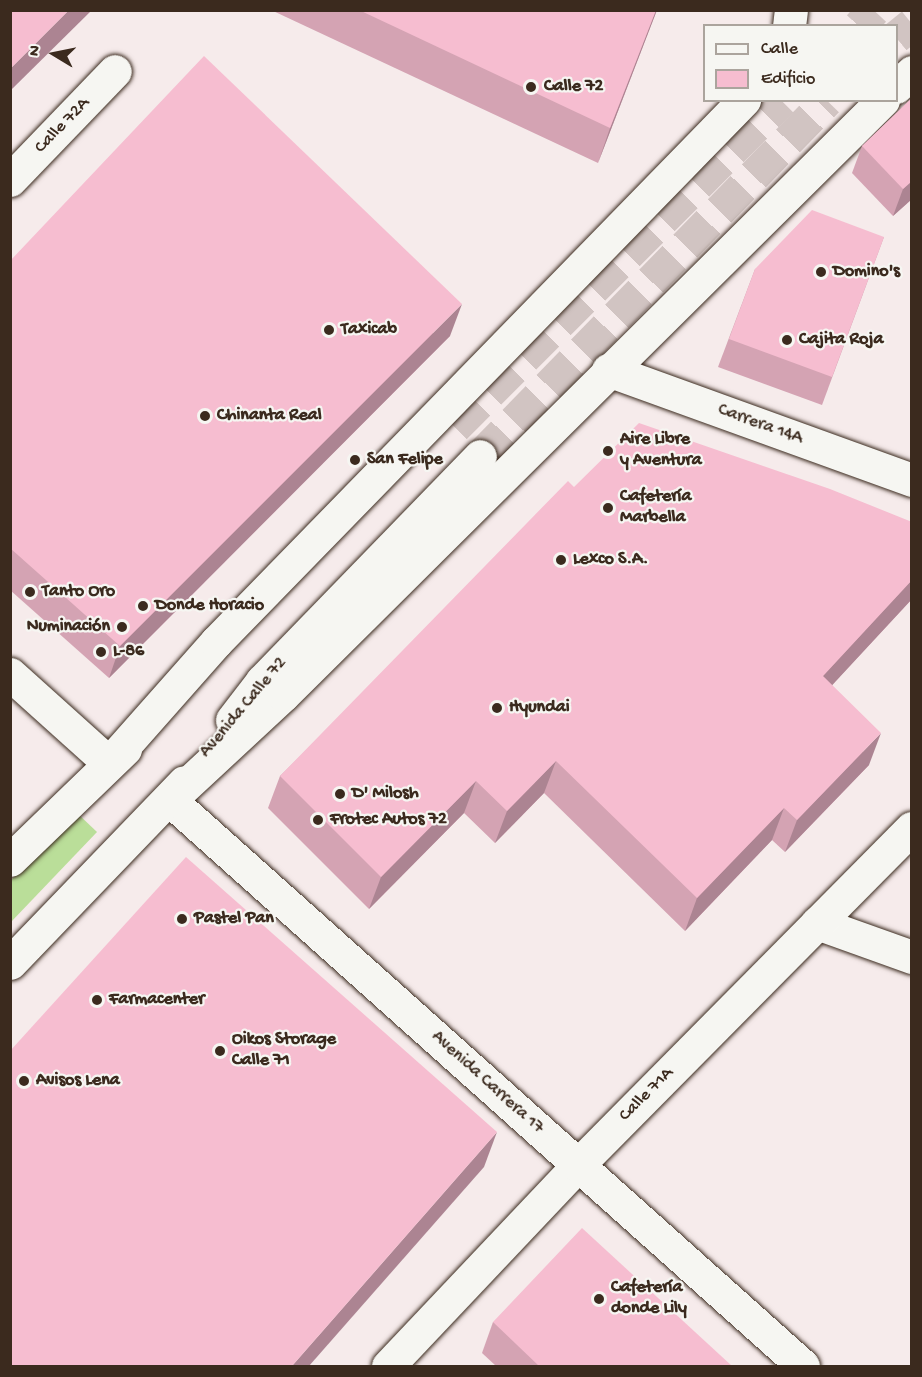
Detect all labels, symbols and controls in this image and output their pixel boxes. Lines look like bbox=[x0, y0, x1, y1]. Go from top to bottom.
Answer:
north arrow bbox=[24, 24, 84, 84]
legend bbox=[703, 24, 898, 102]
text: Calle bbox=[761, 39, 798, 60]
text: N bbox=[26, 44, 46, 58]
text: Edificio bbox=[761, 69, 815, 90]
place label: Calle 72 bbox=[544, 76, 603, 98]
marker: Calle 72 bbox=[522, 78, 540, 96]
street label: Calle 72A bbox=[31, 93, 95, 159]
place label: Domino's bbox=[833, 261, 900, 283]
marker: Domino's bbox=[814, 265, 828, 279]
place label: Taxicab bbox=[341, 319, 397, 341]
marker: Taxicab bbox=[322, 323, 336, 337]
place label: Cajita Roja bbox=[799, 329, 883, 351]
marker: Cajita Roja bbox=[780, 333, 794, 347]
street label: Carrera 14A bbox=[715, 400, 805, 450]
place label: Chinanta Real bbox=[217, 405, 322, 427]
marker: Chinanta Real bbox=[198, 409, 212, 423]
place label: Aire Libre y Aventura bbox=[620, 430, 702, 472]
marker: Aire Libre y Aventura bbox=[601, 444, 615, 458]
place label: San Felipe bbox=[367, 449, 443, 471]
marker: San Felipe bbox=[348, 453, 362, 467]
place label: Cafetería Marbella bbox=[620, 487, 691, 530]
marker: Cafetería Marbella bbox=[601, 501, 615, 515]
place label: Lexco S.A. bbox=[573, 549, 648, 571]
marker: Lexco S.A. bbox=[554, 553, 568, 567]
place label: Tanto Oro bbox=[42, 581, 115, 603]
marker: Tanto Oro bbox=[23, 585, 37, 599]
place label: Donde Horacio bbox=[155, 595, 264, 617]
marker: Donde Horacio bbox=[136, 599, 150, 613]
place label: Numinación bbox=[27, 616, 110, 638]
marker: Numinación bbox=[115, 620, 129, 634]
place label: L-86 bbox=[113, 641, 144, 663]
marker: L-86 bbox=[94, 645, 108, 659]
street label: Avenida Calle 72 bbox=[196, 653, 292, 763]
place label: Hyundai bbox=[509, 697, 570, 719]
marker: Hyundai bbox=[490, 701, 504, 715]
place label: D' Milosh bbox=[352, 783, 419, 805]
marker: D' Milosh bbox=[333, 787, 347, 801]
place label: Frotec Autos 72 bbox=[330, 809, 447, 831]
marker: Frotec Autos 72 bbox=[311, 813, 325, 827]
place label: Pastel Pan bbox=[194, 908, 274, 930]
marker: Pastel Pan bbox=[175, 912, 189, 926]
place label: Farmacenter bbox=[109, 989, 204, 1011]
marker: Farmacenter bbox=[90, 993, 104, 1007]
street label: Avenida Carrera 17 bbox=[426, 1027, 548, 1139]
place label: Oikos Storage Calle 71 bbox=[232, 1030, 336, 1072]
marker: Oikos Storage Calle 71 bbox=[213, 1044, 227, 1058]
street label: Calle 71A bbox=[615, 1063, 679, 1127]
place label: Avisos Lena bbox=[36, 1070, 120, 1092]
marker: Avisos Lena bbox=[17, 1074, 31, 1088]
place label: Cafetería donde Lily bbox=[611, 1278, 687, 1320]
marker: Cafetería donde Lily bbox=[592, 1292, 606, 1306]

